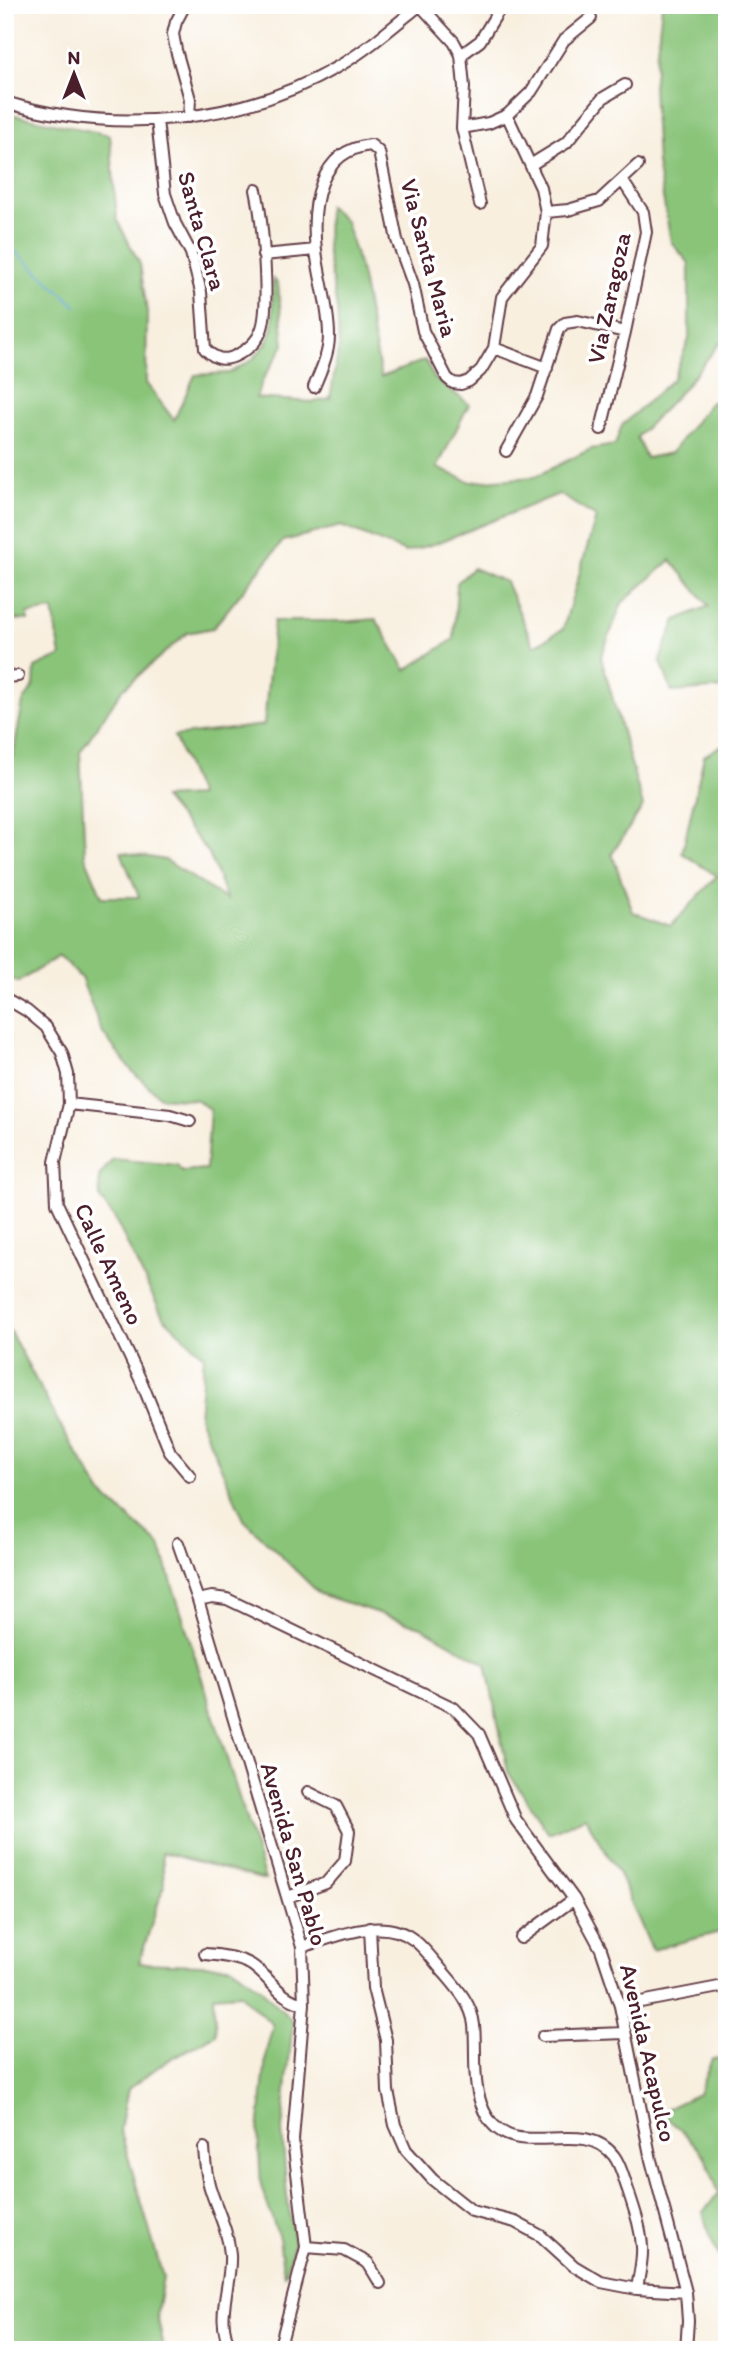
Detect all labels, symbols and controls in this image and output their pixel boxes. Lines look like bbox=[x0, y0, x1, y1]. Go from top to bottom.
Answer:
north arrow bbox=[38, 38, 108, 108]
text: N bbox=[68, 46, 80, 69]
street label: Santa Clara bbox=[172, 168, 233, 294]
street label: Via Santa Maria bbox=[394, 176, 465, 341]
street label: Via Zaragoza bbox=[580, 229, 637, 366]
street label: Calle Ameno bbox=[69, 1198, 150, 1329]
street label: Avenida San Pablo bbox=[254, 1759, 335, 1949]
street label: Avenida Acapulco bbox=[614, 1961, 683, 2145]

